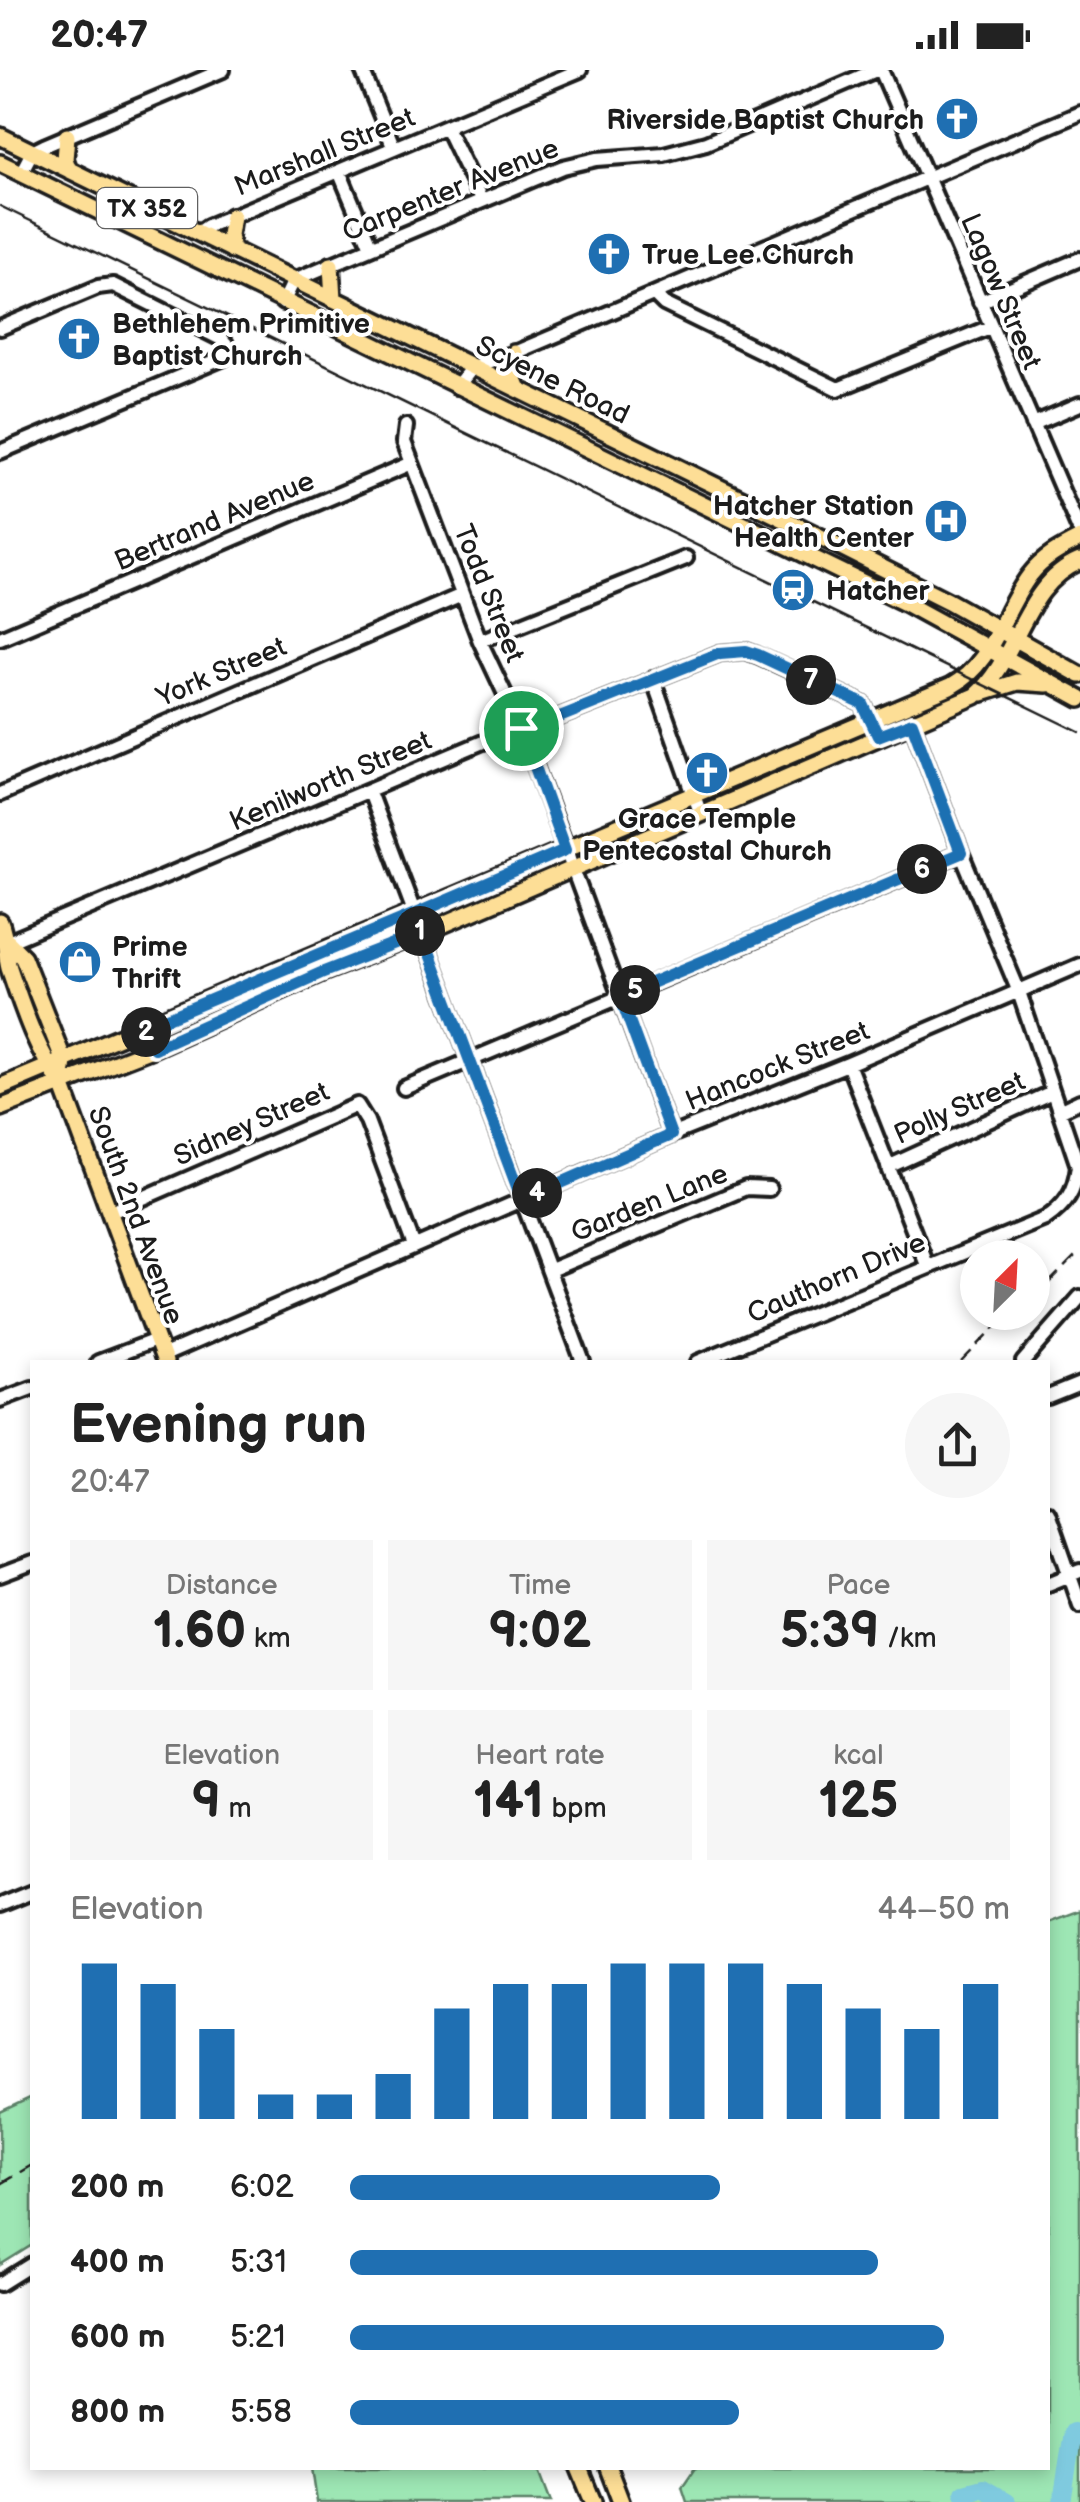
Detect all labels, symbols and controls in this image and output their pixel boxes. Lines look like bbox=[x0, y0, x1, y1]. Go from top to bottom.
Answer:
text: 20:47 bbox=[50, 13, 148, 58]
church icon: Riverside Baptist Church bbox=[934, 96, 980, 142]
street label: Marshall Street bbox=[230, 101, 420, 204]
place label: Riverside Baptist Church bbox=[607, 104, 924, 137]
street label: Carpenter Avenue bbox=[338, 132, 564, 249]
road number: TX 352 bbox=[97, 188, 197, 228]
street label: Lagow Street bbox=[953, 209, 1048, 375]
church icon: True Lee Church bbox=[586, 231, 632, 277]
place label: True Lee Church bbox=[642, 239, 854, 272]
place label: Bethlehem Primitive Baptist Church bbox=[112, 308, 370, 373]
church icon: Bethlehem Primitive Baptist Church bbox=[56, 316, 102, 362]
street label: Scyene Road bbox=[470, 329, 635, 432]
street label: Bertrand Avenue bbox=[110, 464, 319, 578]
place label: Hatcher Station Health Center bbox=[713, 490, 915, 555]
hospital icon: Hatcher Station Health Center bbox=[923, 498, 969, 544]
street label: Todd Street bbox=[446, 520, 531, 668]
station icon: Hatcher bbox=[770, 567, 816, 613]
place label: Hatcher bbox=[826, 575, 930, 608]
street label: York Street bbox=[151, 630, 292, 715]
pin: 7 bbox=[786, 655, 836, 705]
text: 7 bbox=[803, 663, 819, 696]
pin bbox=[479, 686, 564, 771]
icon: arrive bbox=[494, 701, 549, 756]
street label: Kenilworth Street bbox=[225, 724, 437, 839]
church icon: Grace Temple Pentecostal Church bbox=[684, 750, 730, 796]
place label: Grace Temple Pentecostal Church bbox=[582, 803, 832, 868]
pin: 6 bbox=[897, 844, 947, 894]
text: 6 bbox=[914, 852, 930, 885]
pin: 1 bbox=[395, 906, 445, 956]
text: 1 bbox=[414, 914, 426, 947]
place label: Prime Thrift bbox=[112, 931, 188, 996]
shop icon: Prime Thrift bbox=[57, 939, 103, 985]
pin: 5 bbox=[610, 965, 660, 1015]
text: 5 bbox=[627, 973, 643, 1006]
pin: 2 bbox=[121, 1007, 171, 1057]
street label: Hancock Street bbox=[681, 1014, 875, 1118]
text: 2 bbox=[138, 1015, 154, 1048]
street label: Polly Street bbox=[889, 1065, 1030, 1152]
street label: Sidney Street bbox=[169, 1075, 335, 1173]
street label: South 2nd Avenue bbox=[81, 1102, 190, 1329]
street label: Garden Lane bbox=[566, 1157, 733, 1250]
pin: 4 bbox=[512, 1168, 562, 1218]
text: 4 bbox=[529, 1176, 545, 1209]
street label: Cauthorn Drive bbox=[742, 1226, 931, 1331]
north arrow bbox=[960, 1240, 1050, 1330]
map controls bbox=[960, 1240, 1050, 1330]
text: Evening run bbox=[70, 1392, 367, 1459]
button: share bbox=[905, 1393, 1010, 1498]
text: 20:47 bbox=[70, 1463, 149, 1502]
text: Distance bbox=[166, 1569, 278, 1602]
text: Time bbox=[509, 1569, 571, 1602]
text: Pace bbox=[826, 1569, 890, 1602]
text: 1.60 bbox=[153, 1602, 246, 1662]
text: 9:02 bbox=[489, 1602, 591, 1662]
text: 5:39 bbox=[780, 1602, 879, 1662]
text: km bbox=[246, 1622, 291, 1655]
text: /km bbox=[879, 1622, 937, 1655]
text: Elevation bbox=[163, 1739, 280, 1772]
text: Heart rate bbox=[475, 1739, 605, 1772]
text: kcal bbox=[833, 1739, 883, 1772]
text: 9 bbox=[192, 1772, 221, 1832]
text: 141 bbox=[473, 1772, 544, 1832]
text: 125 bbox=[818, 1772, 898, 1832]
text: m bbox=[221, 1792, 252, 1825]
text: bpm bbox=[544, 1792, 607, 1825]
text: Elevation bbox=[70, 1890, 203, 1929]
text: 44–50 m bbox=[878, 1890, 1010, 1929]
text: 200 m bbox=[70, 2168, 164, 2207]
text: 6:02 bbox=[230, 2168, 294, 2207]
text: 400 m bbox=[70, 2243, 165, 2282]
text: 5:31 bbox=[230, 2243, 287, 2282]
text: 600 m bbox=[70, 2318, 165, 2357]
text: 5:21 bbox=[230, 2318, 286, 2357]
text: 800 m bbox=[70, 2393, 165, 2432]
text: 5:58 bbox=[230, 2393, 292, 2432]

